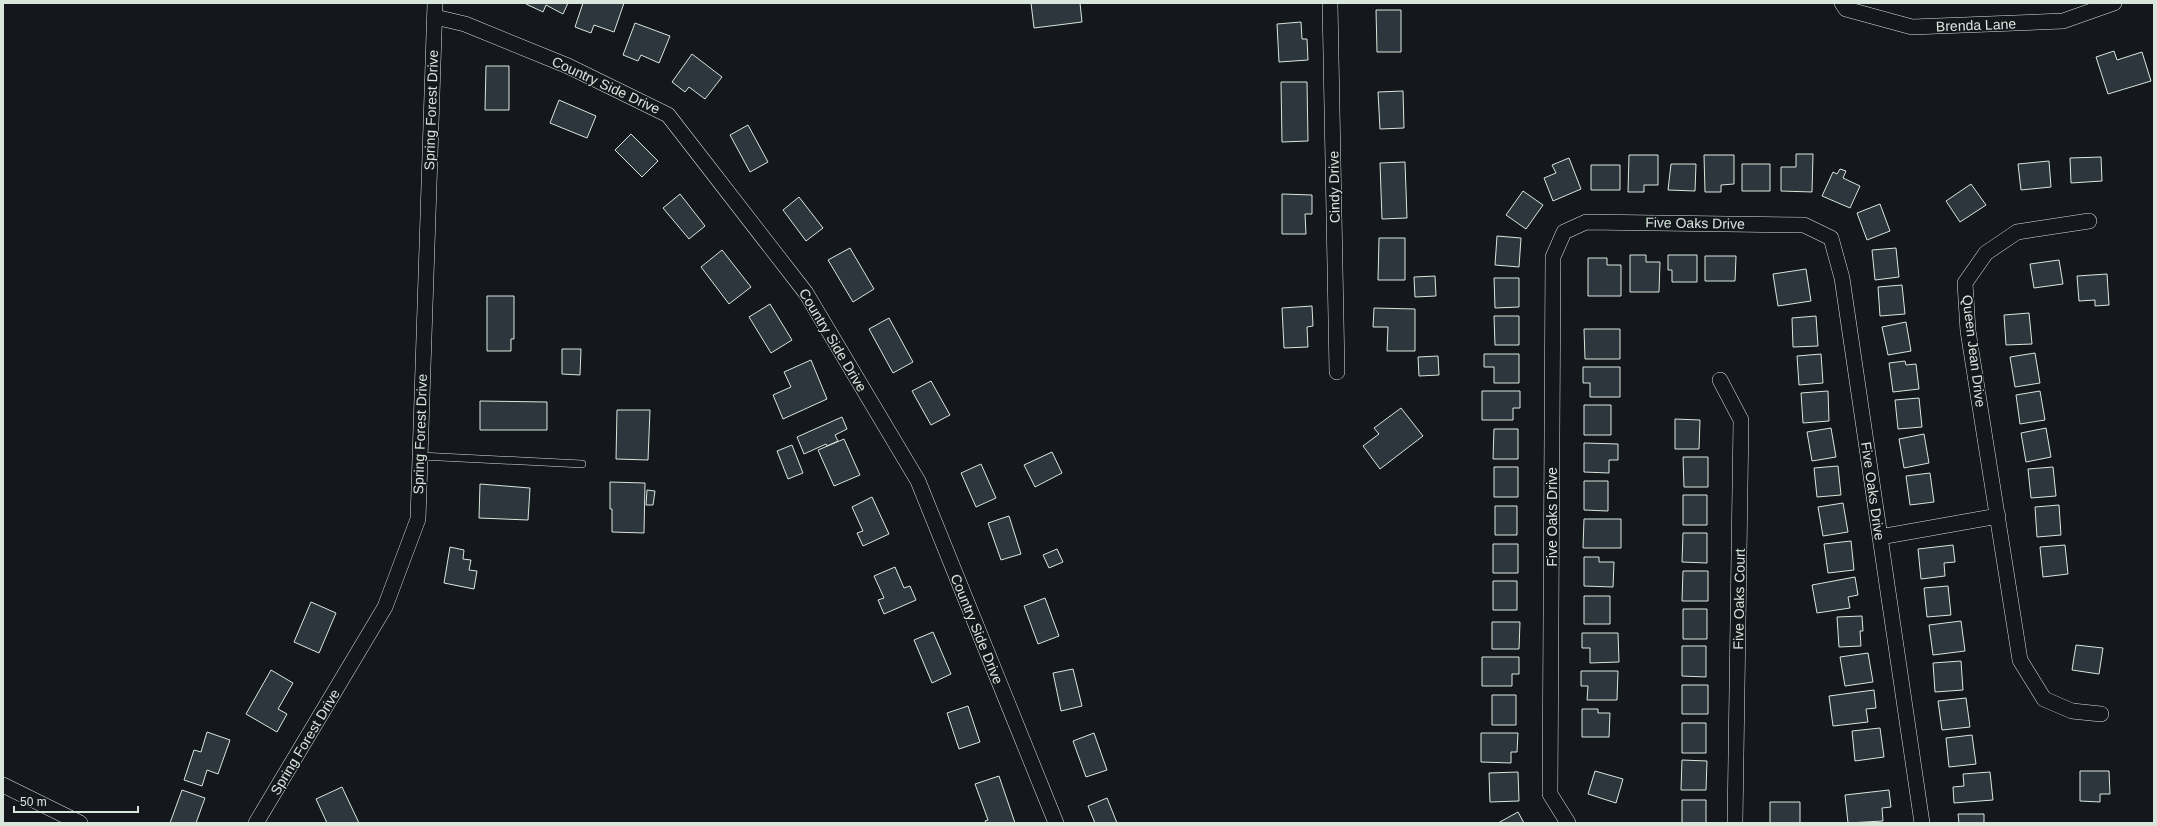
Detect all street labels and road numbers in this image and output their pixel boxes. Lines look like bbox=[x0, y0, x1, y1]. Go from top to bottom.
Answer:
street label: Brenda Lane bbox=[1936, 16, 2017, 34]
street label: Spring Forest Drive bbox=[421, 49, 441, 171]
street label: Country Side Drive bbox=[549, 53, 663, 117]
street label: Cindy Drive bbox=[1325, 150, 1343, 223]
street label: Five Oaks Drive bbox=[1645, 214, 1745, 232]
street label: Country Side Drive bbox=[796, 286, 870, 395]
street label: Queen Jean Drive bbox=[1959, 294, 1989, 408]
street label: Spring Forest Drive bbox=[410, 373, 430, 495]
street label: Five Oaks Drive bbox=[1858, 441, 1888, 542]
street label: Five Oaks Drive bbox=[1544, 467, 1560, 567]
street label: Five Oaks Court bbox=[1730, 548, 1748, 650]
street label: Country Side Drive bbox=[948, 572, 1007, 687]
street label: Spring Forest Drive bbox=[267, 686, 343, 798]

